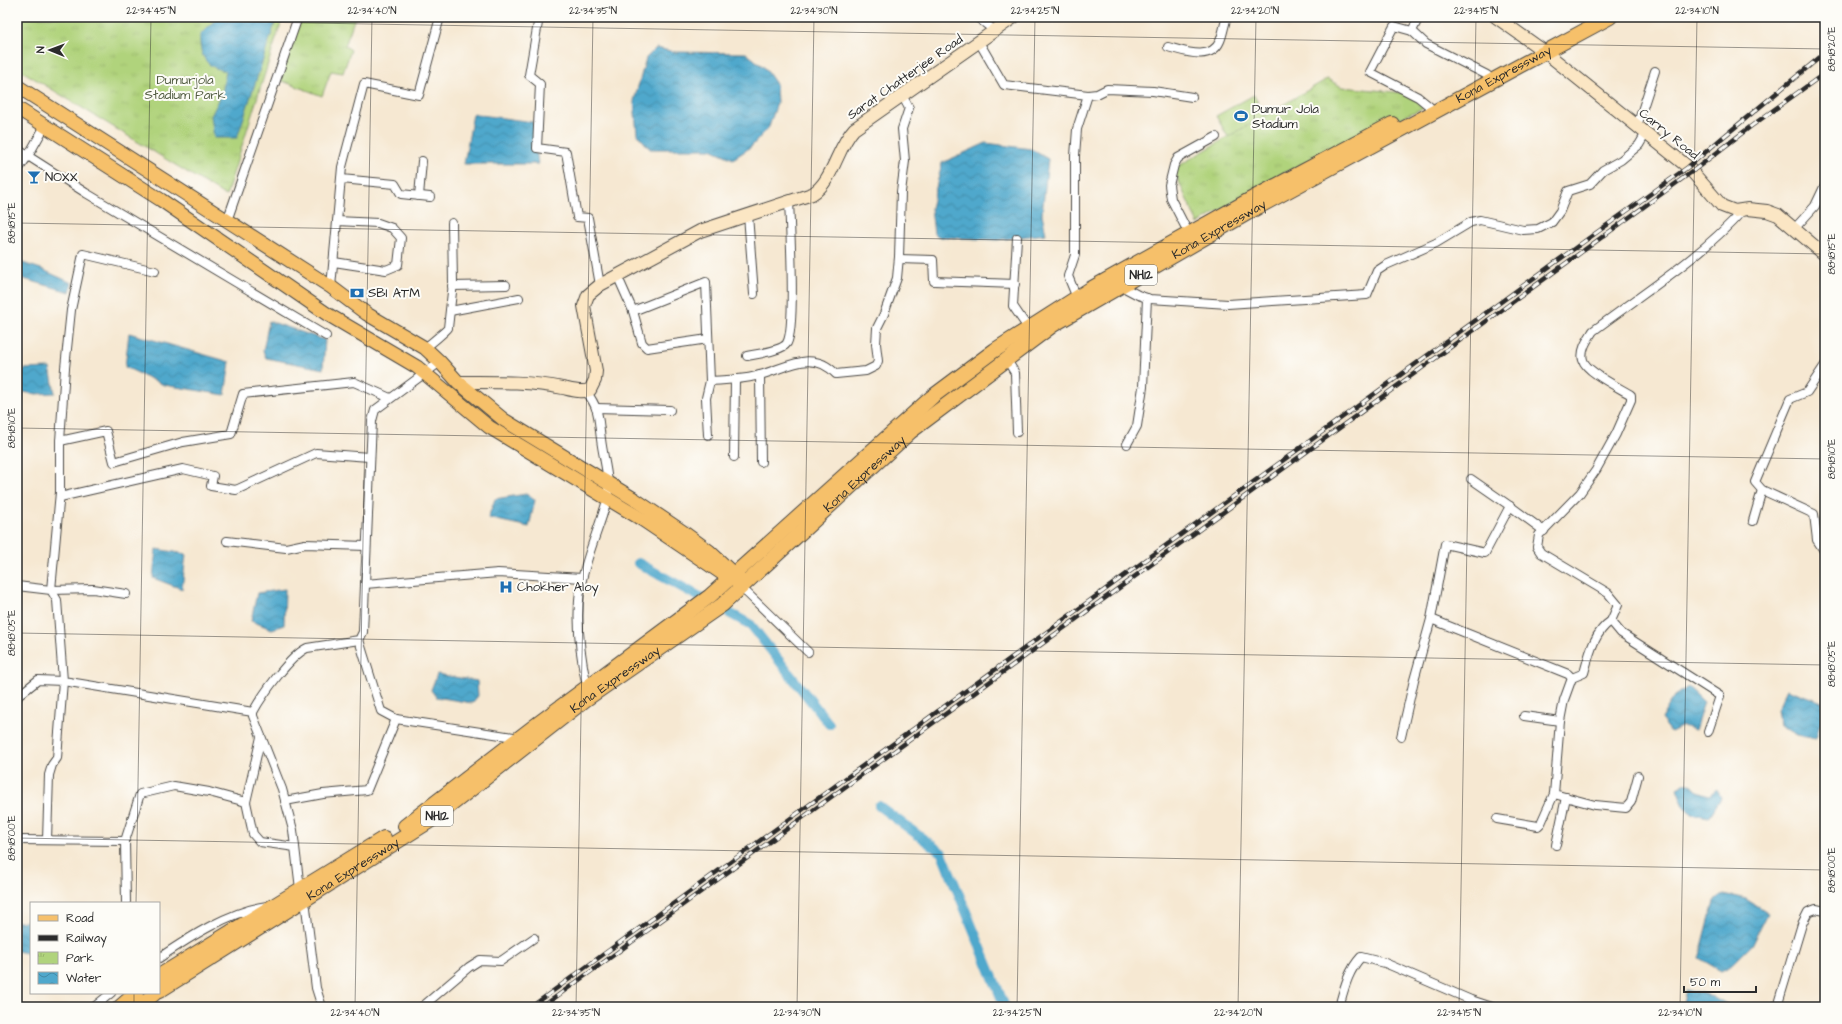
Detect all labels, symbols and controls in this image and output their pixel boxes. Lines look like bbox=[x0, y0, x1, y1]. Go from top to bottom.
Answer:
text: 22°34'45"N bbox=[126, 4, 176, 18]
text: 22°34'40"N bbox=[348, 4, 396, 18]
text: 22°34'35"N bbox=[569, 4, 617, 18]
text: 22°34'30"N bbox=[790, 4, 838, 18]
text: 22°34'25"N bbox=[1011, 4, 1059, 18]
text: 22°34'20"N bbox=[1231, 4, 1279, 18]
text: 22°34'15"N bbox=[1454, 4, 1498, 18]
text: 22°34'10"N bbox=[1675, 4, 1719, 18]
text: 88°18'20"E bbox=[1825, 26, 1839, 71]
north arrow bbox=[30, 30, 70, 70]
street label: Sarat Chatterjee Road bbox=[843, 30, 967, 124]
street label: Kona Expressway bbox=[1453, 41, 1555, 108]
text: N bbox=[33, 46, 48, 53]
park label: Dumurjola Stadium Park bbox=[145, 71, 225, 104]
place label: Dumur Jola Stadium bbox=[1252, 100, 1319, 133]
street label: Carry Road bbox=[1635, 104, 1703, 165]
sports icon: Dumur Jola Stadium bbox=[1233, 108, 1249, 124]
place label: NOXX bbox=[45, 168, 78, 186]
bar icon: NOXX bbox=[26, 169, 42, 185]
street label: Kona Expressway bbox=[1169, 195, 1270, 264]
text: 88°18'15"E bbox=[5, 202, 19, 244]
text: 88°18'15"E bbox=[1825, 233, 1839, 275]
road number: NH12 bbox=[1125, 265, 1157, 285]
place label: SBI ATM bbox=[368, 284, 420, 302]
bank icon: SBI ATM bbox=[349, 285, 365, 301]
text: 88°18'10"E bbox=[5, 408, 19, 448]
street label: Kona Expressway bbox=[819, 431, 910, 516]
text: 88°18'10"E bbox=[1825, 439, 1839, 479]
place label: Chokher Aloy bbox=[517, 578, 599, 597]
hospital icon: Chokher Aloy bbox=[498, 579, 514, 595]
text: 88°18'05"E bbox=[5, 610, 19, 656]
text: 88°18'05"E bbox=[1825, 641, 1839, 687]
street label: Kona Expressway bbox=[566, 642, 664, 717]
road number: NH12 bbox=[421, 806, 453, 826]
text: 88°18'00"E bbox=[5, 815, 19, 861]
street label: Kona Expressway bbox=[303, 833, 403, 905]
text: 88°18'00"E bbox=[1825, 847, 1839, 893]
legend bbox=[30, 902, 160, 994]
text: Road bbox=[66, 910, 94, 927]
text: Railway bbox=[66, 930, 107, 948]
text: Park bbox=[66, 950, 94, 967]
scale bar bbox=[1684, 968, 1756, 994]
text: Water bbox=[66, 970, 102, 987]
text: 50 m bbox=[1690, 974, 1721, 991]
text: 22°34'40"N bbox=[331, 1006, 379, 1020]
text: 22°34'35"N bbox=[552, 1006, 600, 1020]
text: 22°34'30"N bbox=[773, 1006, 821, 1020]
text: 22°34'25"N bbox=[993, 1006, 1041, 1020]
text: 22°34'20"N bbox=[1214, 1006, 1262, 1020]
text: 22°34'15"N bbox=[1437, 1006, 1481, 1020]
text: 22°34'10"N bbox=[1658, 1006, 1702, 1020]

